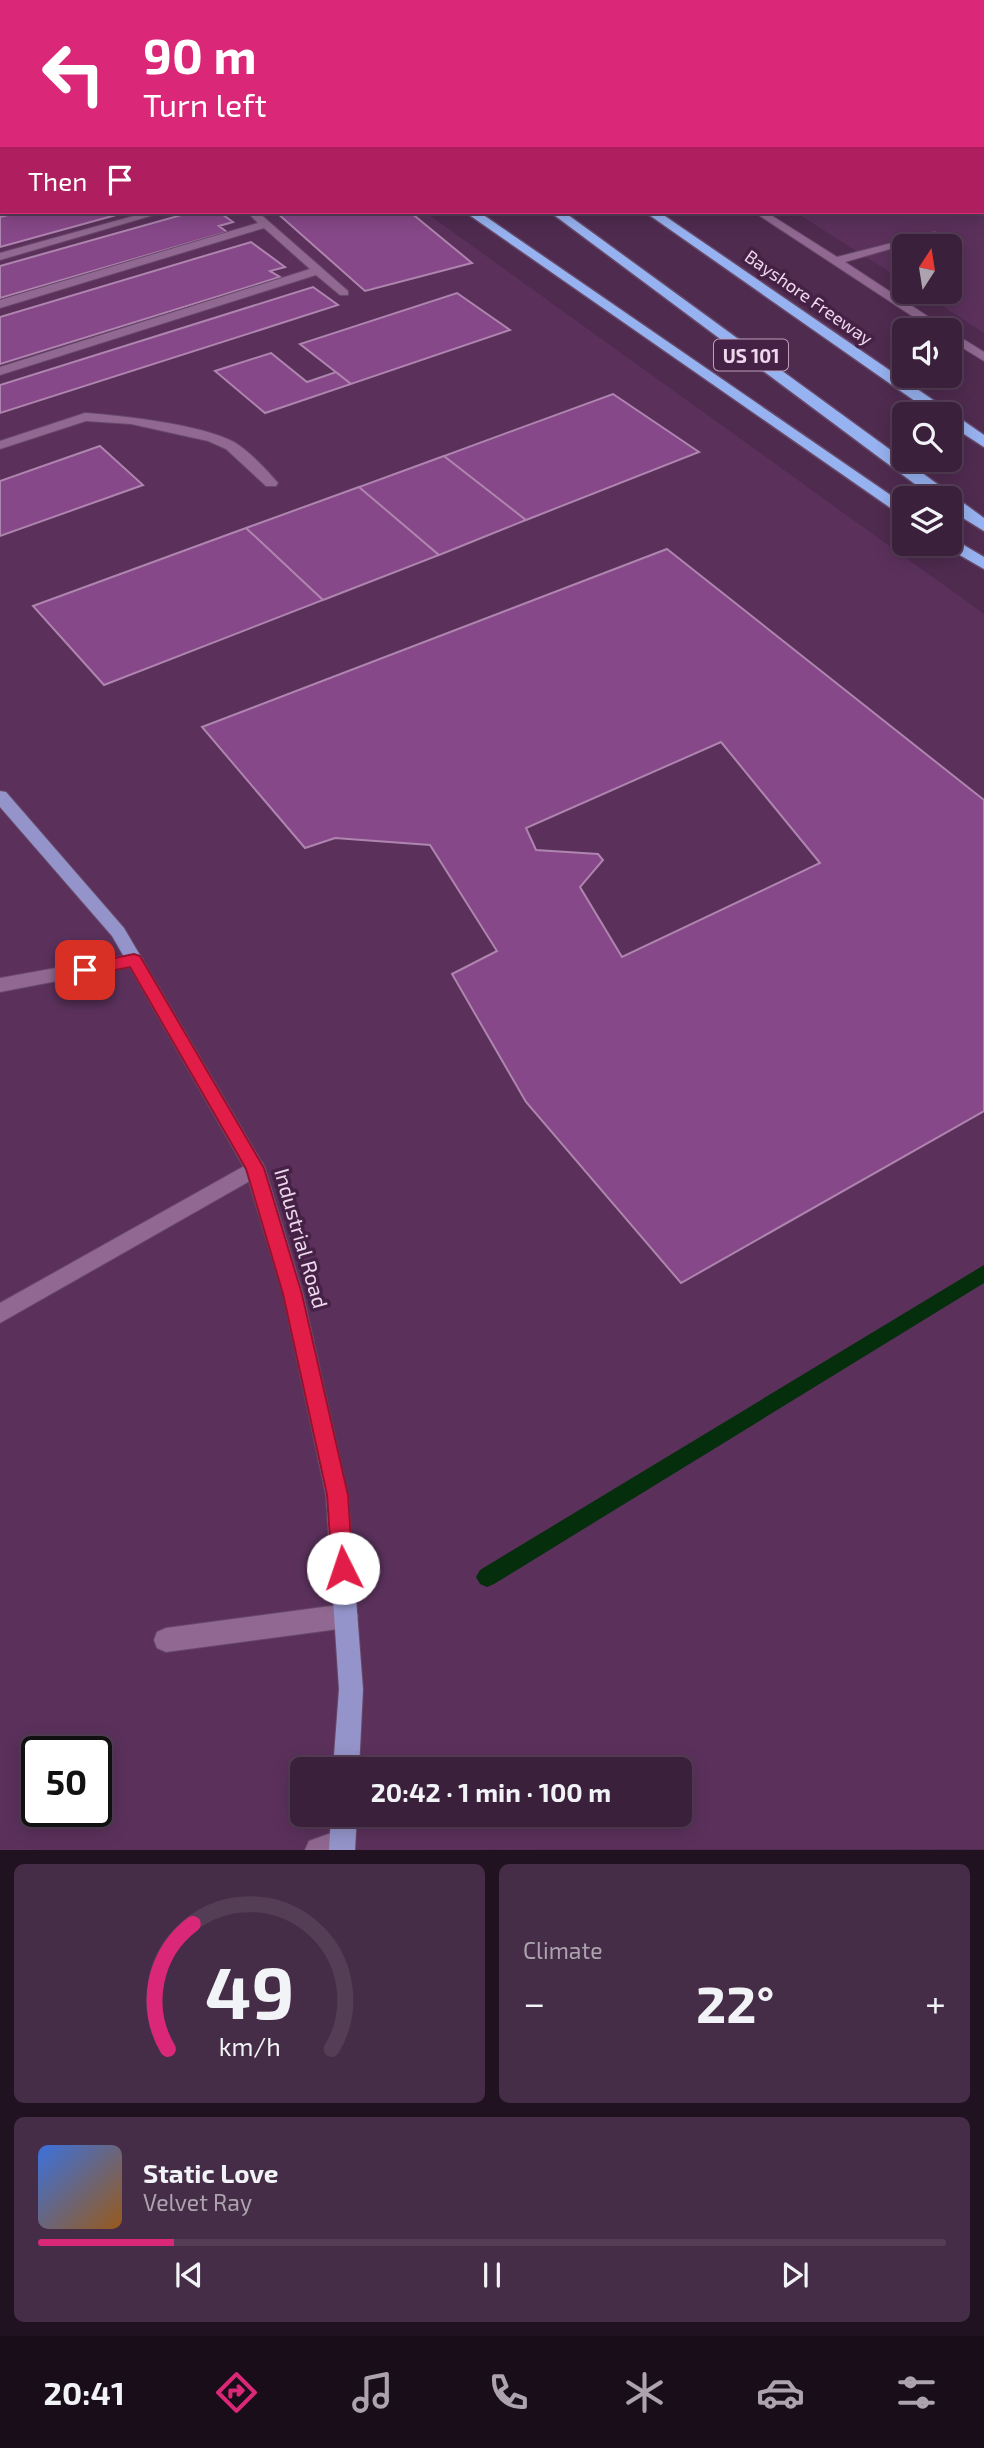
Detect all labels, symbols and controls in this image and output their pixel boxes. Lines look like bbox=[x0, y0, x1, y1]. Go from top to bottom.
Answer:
text: 90 m bbox=[143, 25, 257, 84]
icon: left bbox=[28, 28, 119, 119]
text: Turn left bbox=[143, 85, 267, 123]
icon: arrive bbox=[101, 161, 139, 199]
text: Then bbox=[28, 165, 87, 196]
north arrow bbox=[892, 234, 962, 304]
map controls bbox=[892, 234, 962, 556]
street label: Bayshore Freeway bbox=[741, 245, 878, 350]
button: sound bbox=[892, 318, 962, 388]
road number: US 101 bbox=[714, 340, 788, 370]
button: search bbox=[892, 402, 962, 472]
button: layers bbox=[892, 486, 962, 556]
pin bbox=[55, 940, 115, 1000]
icon: arrive bbox=[66, 951, 104, 989]
street label: Industrial Road bbox=[270, 1165, 334, 1311]
position arrow bbox=[306, 1531, 380, 1605]
speed limit sign: 50 bbox=[21, 1736, 112, 1827]
text: 20:42 · 1 min · 100 m bbox=[371, 1776, 611, 1807]
text: Climate bbox=[523, 1936, 603, 1964]
text: 49 bbox=[205, 1947, 294, 2035]
text: 22° bbox=[696, 1971, 774, 2033]
text: − bbox=[523, 1979, 545, 2025]
text: + bbox=[925, 1979, 946, 2025]
text: km/h bbox=[218, 2031, 281, 2061]
text: Static Love bbox=[143, 2157, 279, 2188]
text: Velvet Ray bbox=[143, 2188, 252, 2216]
icon: previous bbox=[170, 2256, 208, 2294]
icon: pause bbox=[473, 2256, 511, 2294]
icon: next bbox=[776, 2256, 814, 2294]
icon: directions bbox=[212, 2368, 261, 2417]
icon: music bbox=[348, 2368, 397, 2417]
icon: phone bbox=[484, 2368, 533, 2417]
icon: climate bbox=[620, 2368, 669, 2417]
icon: car bbox=[756, 2368, 805, 2417]
icon: filters bbox=[892, 2368, 941, 2417]
text: 20:41 bbox=[43, 2373, 125, 2411]

